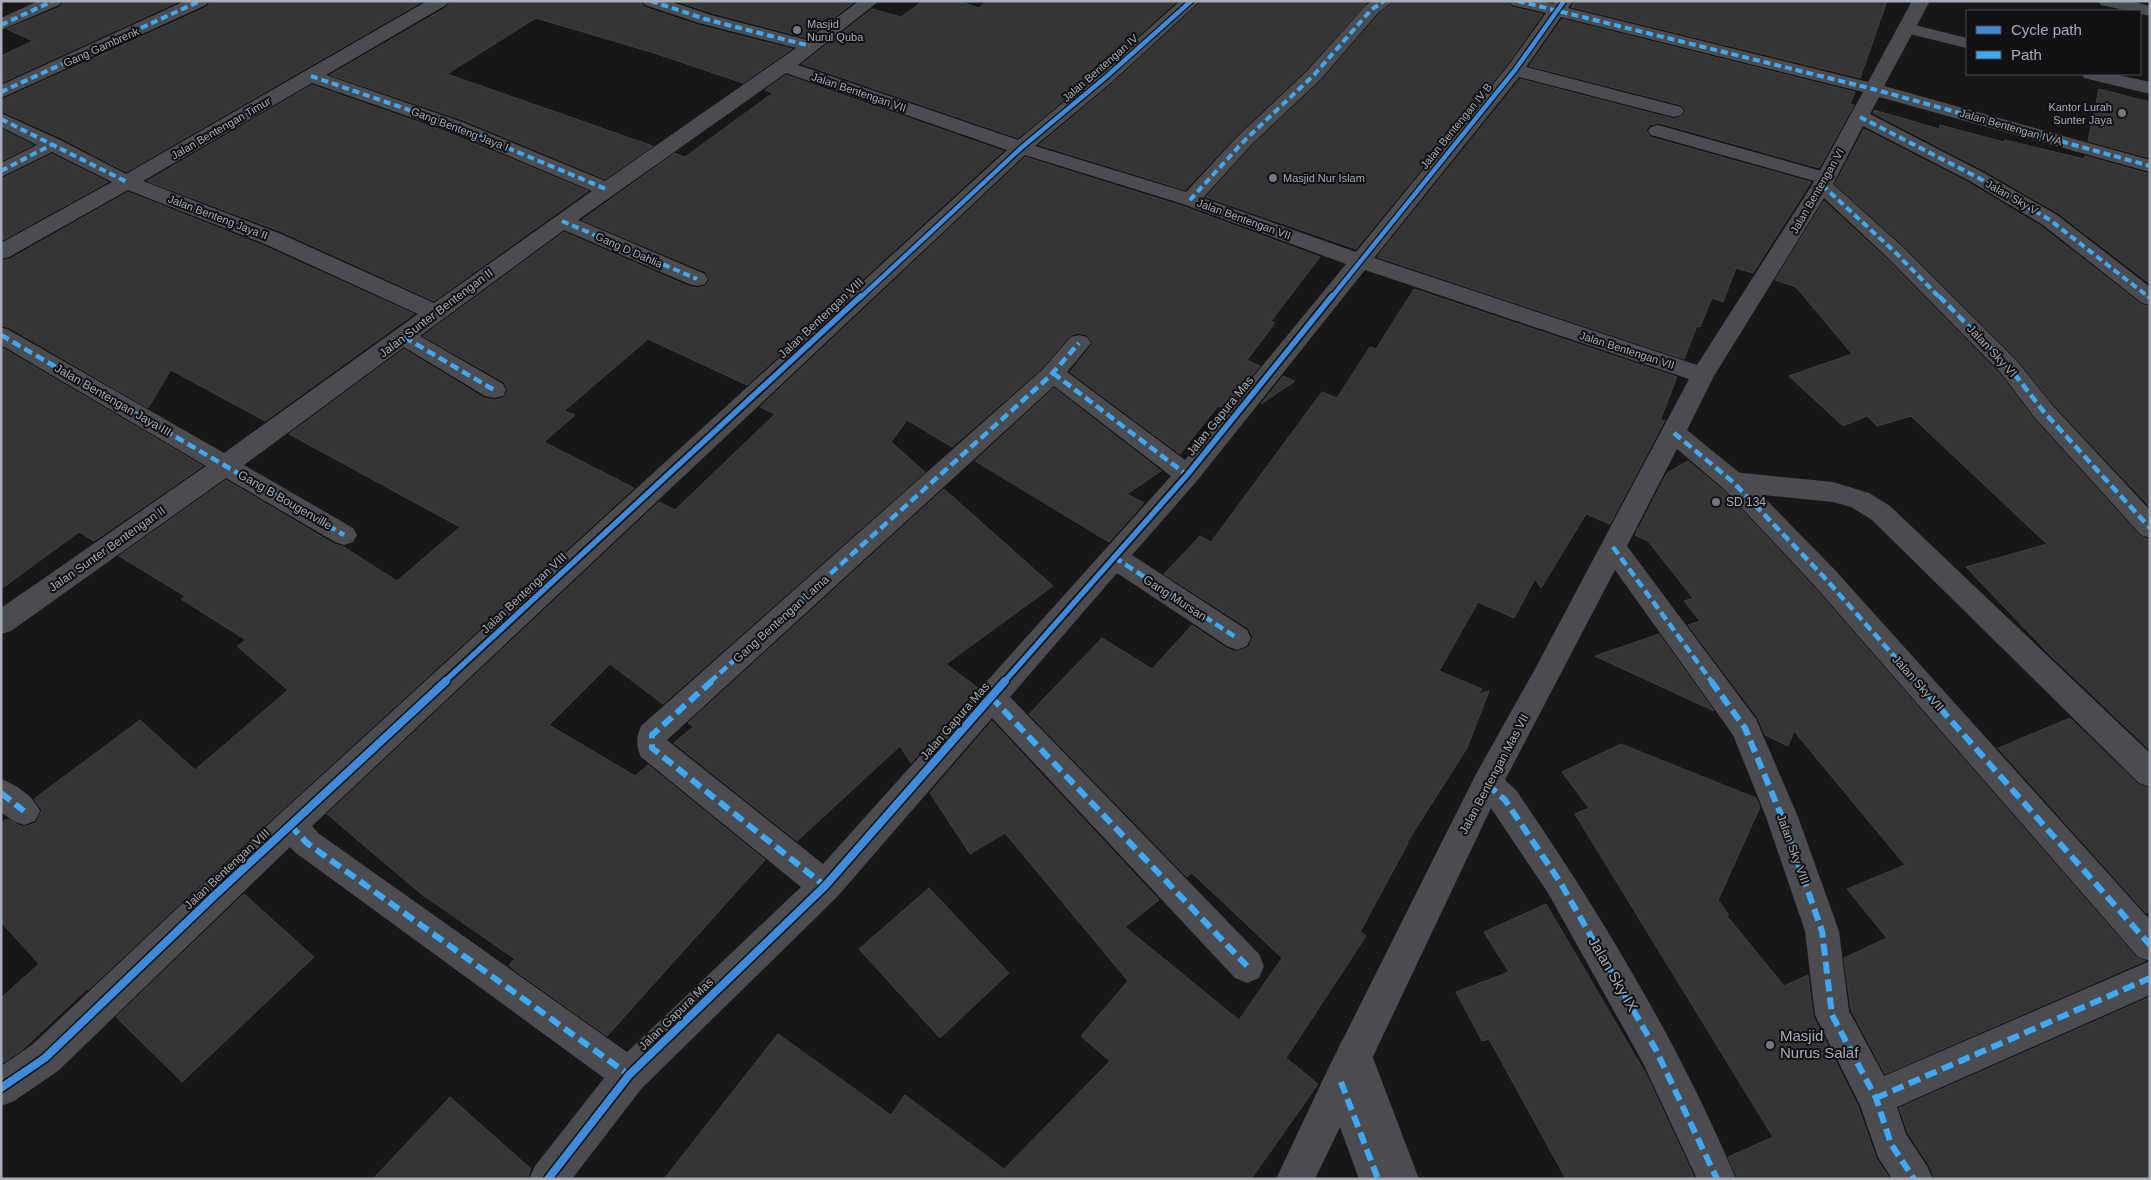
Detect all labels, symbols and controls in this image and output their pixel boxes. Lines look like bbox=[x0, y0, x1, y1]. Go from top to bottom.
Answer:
legend bbox=[1966, 10, 2141, 75]
place label: Masjid Nurul Quba bbox=[807, 18, 864, 43]
text: Cycle path bbox=[2011, 21, 2082, 38]
marker: Masjid Nurul Quba bbox=[791, 24, 803, 36]
street label: Gang Gambrenk bbox=[61, 25, 141, 69]
street label: Jalan Bentengan IV bbox=[1060, 32, 1141, 104]
text: Path bbox=[2011, 46, 2042, 63]
street label: Jalan Bentengan VII bbox=[810, 70, 908, 114]
street label: Jalan Bentengan IV B bbox=[1418, 81, 1494, 171]
street label: Jalan Bentengan Timur bbox=[169, 94, 273, 161]
place label: Kantor Lurah Sunter Jaya bbox=[2048, 101, 2113, 126]
street label: Gang Benteng Jaya I bbox=[410, 105, 510, 153]
street label: Jalan Bentengan IV A bbox=[1958, 107, 2064, 148]
marker: Kantor Lurah Sunter Jaya bbox=[2116, 107, 2128, 119]
street label: Jalan Bentengan VI bbox=[1788, 146, 1846, 236]
marker: Masjid Nur Islam bbox=[1267, 172, 1279, 184]
place label: Masjid Nur Islam bbox=[1283, 172, 1365, 184]
street label: Jalan Sky V bbox=[1984, 177, 2041, 217]
street label: Jalan Benteng Jaya II bbox=[166, 192, 270, 242]
street label: Jalan Bentengan VII bbox=[1195, 196, 1293, 242]
street label: Gang D Dahlia bbox=[594, 230, 665, 271]
street label: Jalan Sunter Bentengan II bbox=[376, 266, 496, 360]
street label: Jalan Bentengan VIII bbox=[775, 275, 867, 361]
street label: Jalan Sky VI bbox=[1964, 322, 2020, 380]
street label: Jalan Bentengan VII bbox=[1578, 329, 1676, 371]
street label: Jalan Bentengan Jaya III bbox=[52, 361, 174, 439]
street label: Jalan Gapura Mas bbox=[1184, 373, 1256, 459]
street label: Gang B Bougenville bbox=[236, 467, 335, 533]
place label: SD 134 bbox=[1726, 495, 1766, 509]
marker: SD 134 bbox=[1710, 496, 1722, 508]
street label: Jalan Sunter Bentengan II bbox=[46, 503, 168, 595]
street label: Jalan Bentengan VIII bbox=[478, 550, 570, 636]
street label: Gang Bentengan Lama bbox=[730, 572, 832, 666]
street label: Gang Mursan bbox=[1141, 572, 1209, 624]
street label: Jalan Sky VII bbox=[1889, 652, 1947, 714]
street label: Jalan Gapura Mas bbox=[918, 679, 992, 763]
street label: Jalan Bentengan Mas VII bbox=[1456, 712, 1532, 836]
street label: Jalan Sky VIII bbox=[1774, 812, 1812, 886]
street label: Jalan Bentengan VIII bbox=[181, 826, 273, 912]
street label: Jalan Sky IX bbox=[1585, 933, 1642, 1014]
street label: Jalan Gapura Mas bbox=[636, 975, 716, 1053]
place label: Masjid Nurus Salaf bbox=[1780, 1027, 1859, 1061]
marker: Masjid Nurus Salaf bbox=[1764, 1039, 1776, 1051]

